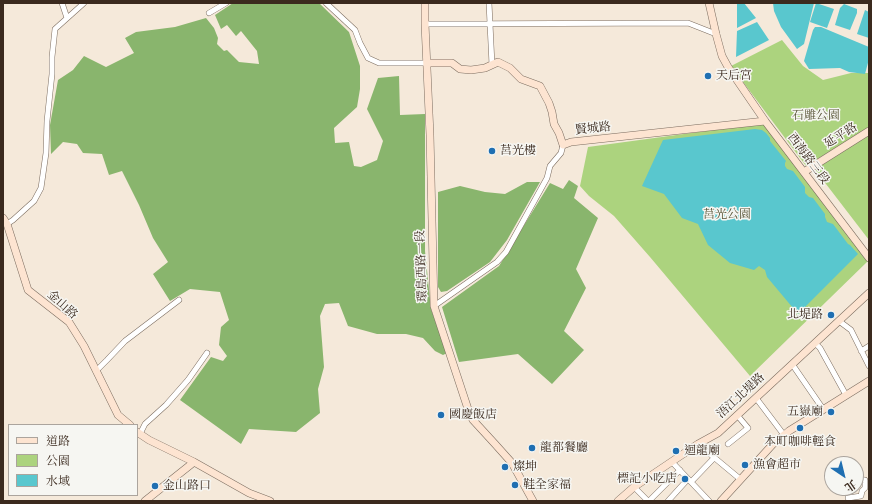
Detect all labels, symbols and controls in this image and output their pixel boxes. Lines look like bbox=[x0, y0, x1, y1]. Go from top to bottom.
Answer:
place label: 天后宮 bbox=[716, 69, 752, 83]
marker: 天后宮 bbox=[703, 71, 713, 81]
park label: 石雕公園 bbox=[792, 109, 840, 123]
street label: 賢城路 bbox=[574, 120, 612, 138]
street label: 延平路 bbox=[822, 120, 860, 152]
street label: 西海路三段 bbox=[784, 131, 832, 187]
place label: 莒光樓 bbox=[500, 144, 536, 158]
marker: 莒光樓 bbox=[487, 146, 497, 156]
park label: 莒光公園 bbox=[703, 208, 751, 222]
street label: 環島西路一段 bbox=[414, 230, 430, 302]
street label: 金山路 bbox=[44, 288, 80, 322]
place label: 北堤路 bbox=[787, 308, 823, 322]
marker: 北堤路 bbox=[826, 310, 836, 320]
street label: 浯江北堤路 bbox=[714, 370, 768, 422]
place label: 五嶽廟 bbox=[787, 405, 823, 419]
marker: 五嶽廟 bbox=[826, 407, 836, 417]
place label: 國慶飯店 bbox=[449, 408, 497, 422]
marker: 國慶飯店 bbox=[436, 410, 446, 420]
marker: 本町咖啡輕食 bbox=[795, 423, 805, 433]
legend bbox=[8, 424, 138, 496]
text: 道路 bbox=[46, 433, 70, 449]
place label: 本町咖啡輕食 bbox=[764, 435, 836, 449]
place label: 龍都餐廳 bbox=[540, 441, 588, 455]
marker: 龍都餐廳 bbox=[527, 443, 537, 453]
place label: 迴龍廟 bbox=[684, 444, 720, 458]
marker: 迴龍廟 bbox=[671, 446, 681, 456]
text: 公園 bbox=[46, 453, 70, 469]
north arrow bbox=[824, 456, 864, 496]
place label: 漁會超市 bbox=[753, 458, 801, 472]
place label: 燦坤 bbox=[513, 460, 537, 474]
marker: 漁會超市 bbox=[740, 460, 750, 470]
marker: 燦坤 bbox=[500, 462, 510, 472]
place label: 標記小吃店 bbox=[617, 472, 677, 486]
text: 水域 bbox=[46, 473, 70, 489]
marker: 標記小吃店 bbox=[680, 474, 690, 484]
text: 北 bbox=[842, 476, 859, 495]
place label: 鞋全家福 bbox=[523, 478, 571, 492]
place label: 金山路口 bbox=[163, 479, 211, 493]
marker: 鞋全家福 bbox=[510, 480, 520, 490]
marker: 金山路口 bbox=[150, 481, 160, 491]

